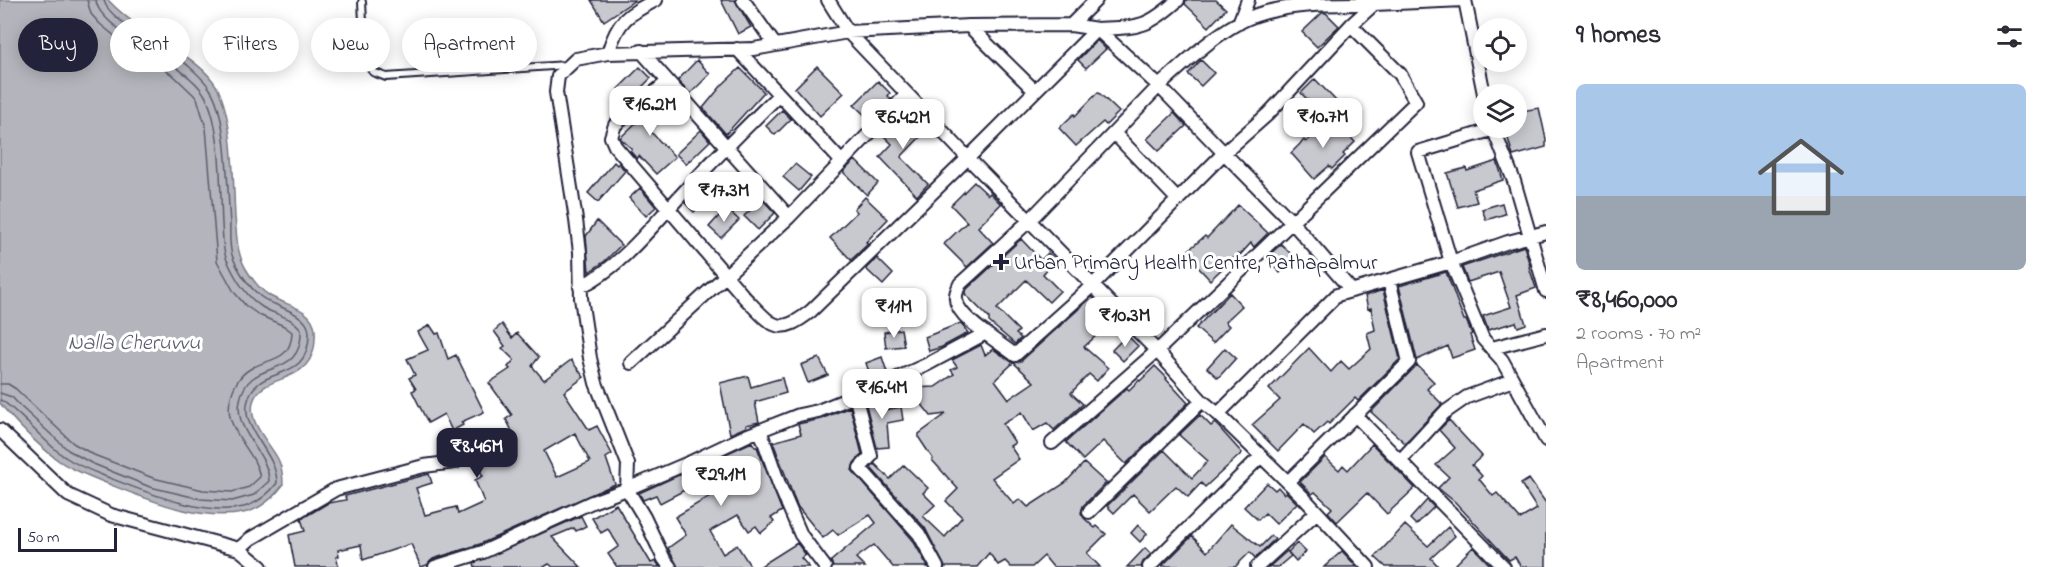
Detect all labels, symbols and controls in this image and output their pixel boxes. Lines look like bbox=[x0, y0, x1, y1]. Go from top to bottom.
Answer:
text: 9 homes bbox=[1576, 17, 1661, 55]
chip: Buy bbox=[18, 18, 98, 72]
chip: Rent bbox=[110, 18, 190, 72]
chip: Filters bbox=[202, 18, 299, 72]
chip: New bbox=[311, 18, 390, 72]
chip: Apartment bbox=[402, 18, 537, 72]
map controls bbox=[1473, 18, 1527, 138]
button: locate bbox=[1473, 18, 1527, 72]
icon: filters bbox=[1993, 20, 2026, 53]
button: layers bbox=[1473, 84, 1527, 138]
pin: ₹16.2M bbox=[601, 86, 699, 137]
text: ₹16.2M bbox=[623, 91, 677, 120]
pin: ₹10.7M bbox=[1274, 98, 1372, 149]
pin: ₹6.42M bbox=[854, 99, 952, 150]
text: ₹10.7M bbox=[1297, 103, 1349, 132]
text: ₹6.42M bbox=[875, 104, 931, 133]
icon: home bbox=[1747, 123, 1855, 231]
pin: ₹17.3M bbox=[675, 172, 773, 223]
text: ₹17.3M bbox=[698, 177, 750, 206]
place label: Urban Primary Health Centre, Pathapalmur bbox=[1014, 249, 1378, 281]
marker: Urban Primary Health Centre, Pathapalmur bbox=[992, 253, 1010, 271]
text: ₹8,460,000 bbox=[1576, 282, 1677, 320]
pin: ₹11M bbox=[858, 288, 930, 339]
text: ₹11M bbox=[876, 293, 912, 322]
pin: ₹10.3M bbox=[1076, 297, 1174, 348]
text: ₹10.3M bbox=[1099, 302, 1151, 331]
text: 2 rooms · 70 m² bbox=[1576, 320, 1701, 349]
water label: Nalla Cheruvvu bbox=[68, 328, 201, 360]
text: Apartment bbox=[1576, 349, 1664, 378]
pin: ₹16.4M bbox=[833, 369, 931, 420]
text: ₹16.4M bbox=[856, 374, 908, 403]
pin: ₹8.46M bbox=[428, 428, 526, 479]
text: ₹8.46M bbox=[451, 433, 503, 462]
pin: ₹29.1M bbox=[672, 456, 770, 507]
text: ₹29.1M bbox=[696, 461, 746, 490]
scale bar bbox=[18, 525, 117, 552]
text: 50 m bbox=[27, 526, 59, 550]

